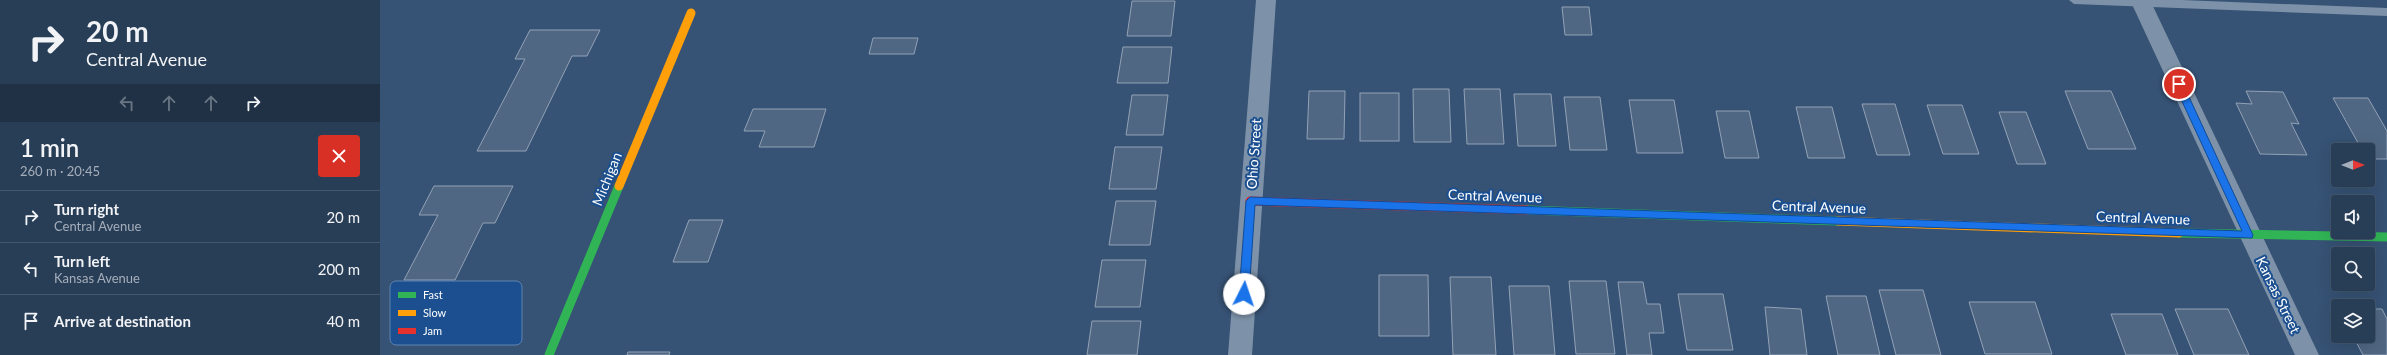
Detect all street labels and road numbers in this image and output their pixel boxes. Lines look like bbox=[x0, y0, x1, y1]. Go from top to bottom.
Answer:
street label: Ohio Street bbox=[1243, 118, 1264, 190]
street label: Michigan bbox=[588, 150, 625, 208]
street label: Central Avenue bbox=[1448, 185, 1542, 206]
street label: Central Avenue bbox=[1772, 196, 1866, 217]
street label: Central Avenue bbox=[2096, 207, 2190, 228]
street label: Kansas Street bbox=[2253, 254, 2304, 336]

